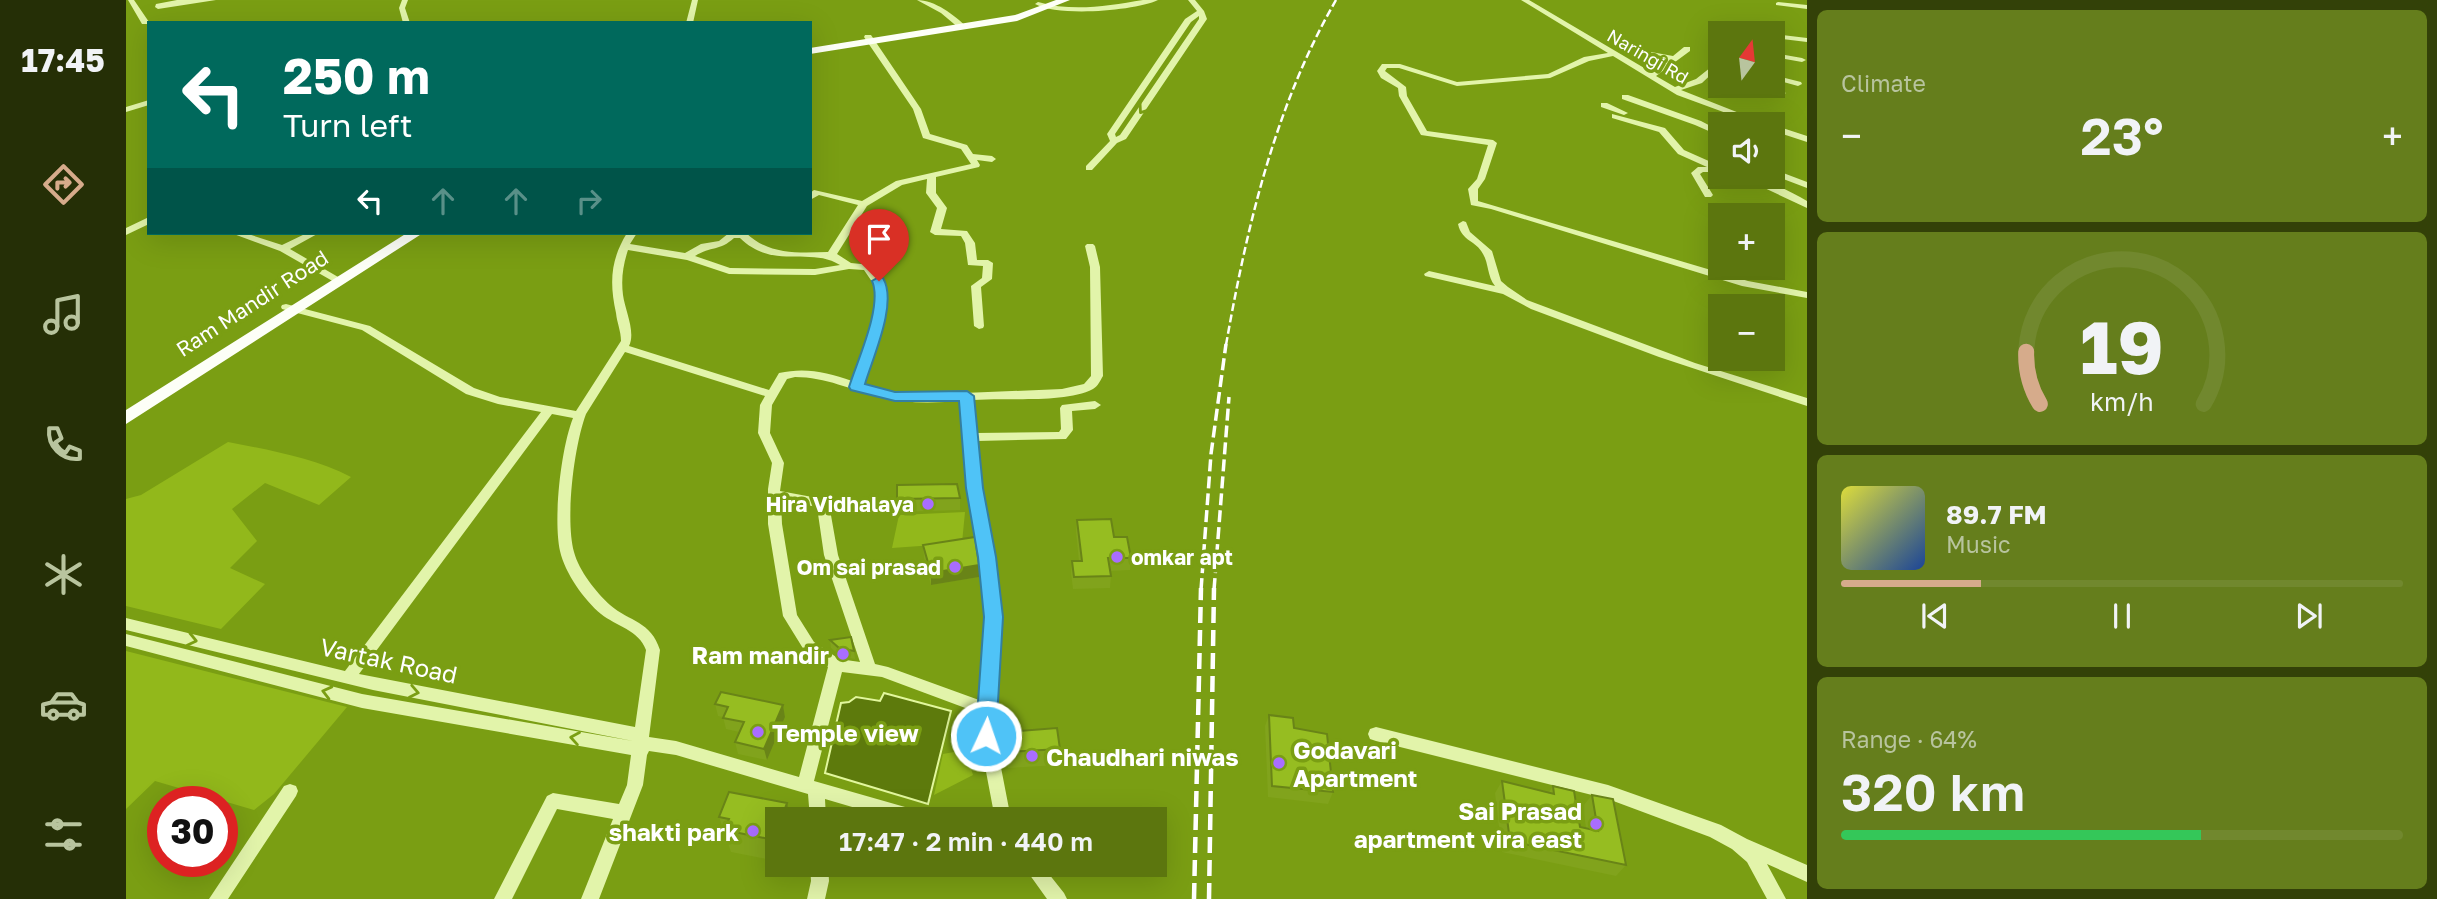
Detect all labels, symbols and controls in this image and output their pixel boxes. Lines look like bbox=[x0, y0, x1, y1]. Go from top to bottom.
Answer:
north arrow bbox=[1708, 21, 1785, 98]
map controls bbox=[1708, 21, 1785, 371]
street label: Naringi Rd bbox=[1603, 24, 1693, 88]
text: 17:45 bbox=[21, 41, 105, 79]
text: 250 m bbox=[283, 46, 430, 105]
icon: left bbox=[168, 49, 259, 140]
text: Climate bbox=[1841, 69, 1926, 97]
one-way arrow bbox=[1139, 101, 1151, 114]
text: 23° bbox=[2081, 104, 2163, 166]
text: Turn left bbox=[283, 106, 412, 144]
button: sound bbox=[1708, 112, 1785, 189]
text: − bbox=[1841, 113, 1862, 158]
text: + bbox=[2382, 113, 2403, 158]
icon: directions bbox=[39, 160, 88, 209]
icon: left bbox=[351, 182, 389, 220]
icon: ahead bbox=[424, 182, 462, 220]
icon: ahead bbox=[497, 182, 535, 220]
icon: right bbox=[570, 182, 608, 220]
button: + bbox=[1708, 203, 1785, 280]
pin bbox=[849, 209, 909, 281]
icon: arrive bbox=[860, 220, 898, 258]
street label: Ram Mandir Road bbox=[171, 244, 333, 362]
icon: music bbox=[39, 290, 88, 339]
button: − bbox=[1708, 294, 1785, 371]
text: 19 bbox=[2080, 304, 2164, 391]
text: km/h bbox=[2090, 386, 2154, 417]
icon: phone bbox=[39, 420, 88, 469]
place label: Hira Vidhalaya bbox=[766, 491, 914, 517]
marker: Hira Vidhalaya bbox=[920, 496, 936, 512]
text: 89.7 FM bbox=[1946, 499, 2047, 530]
text: Music bbox=[1946, 530, 2011, 558]
place label: omkar apt bbox=[1131, 544, 1233, 570]
marker: omkar apt bbox=[1109, 549, 1125, 565]
icon: climate bbox=[39, 550, 88, 599]
place label: Om sai prasad bbox=[796, 554, 941, 580]
marker: Om sai prasad bbox=[947, 559, 963, 575]
icon: previous bbox=[1916, 597, 1954, 635]
icon: pause bbox=[2103, 597, 2141, 635]
icon: next bbox=[2290, 597, 2328, 635]
street label: Vartak Road bbox=[318, 631, 460, 689]
one-way arrow bbox=[186, 632, 198, 646]
place label: Ram mandir bbox=[692, 640, 829, 669]
marker: Ram mandir bbox=[835, 646, 851, 662]
icon: car bbox=[39, 680, 88, 729]
one-way arrow bbox=[408, 684, 420, 699]
one-way arrow bbox=[321, 686, 333, 700]
position arrow bbox=[949, 699, 1023, 773]
place label: Temple view bbox=[772, 718, 919, 747]
marker: Temple view bbox=[750, 724, 766, 740]
text: Range · 64% bbox=[1841, 725, 1977, 753]
one-way arrow bbox=[569, 731, 580, 746]
place label: Godavari Apartment bbox=[1293, 735, 1417, 792]
place label: Chaudhari niwas bbox=[1046, 742, 1239, 771]
marker: Chaudhari niwas bbox=[1024, 748, 1040, 764]
marker: Godavari Apartment bbox=[1271, 755, 1287, 771]
text: 320 km bbox=[1841, 760, 2025, 822]
speed limit sign: 30 bbox=[147, 786, 238, 877]
place label: Sai Prasad apartment vira east bbox=[1354, 796, 1582, 853]
icon: filters bbox=[39, 810, 88, 859]
marker: Sai Prasad apartment vira east bbox=[1588, 816, 1604, 832]
place label: shakti park bbox=[609, 817, 739, 846]
marker: shakti park bbox=[745, 823, 761, 839]
text: 17:47 · 2 min · 440 m bbox=[839, 826, 1093, 857]

